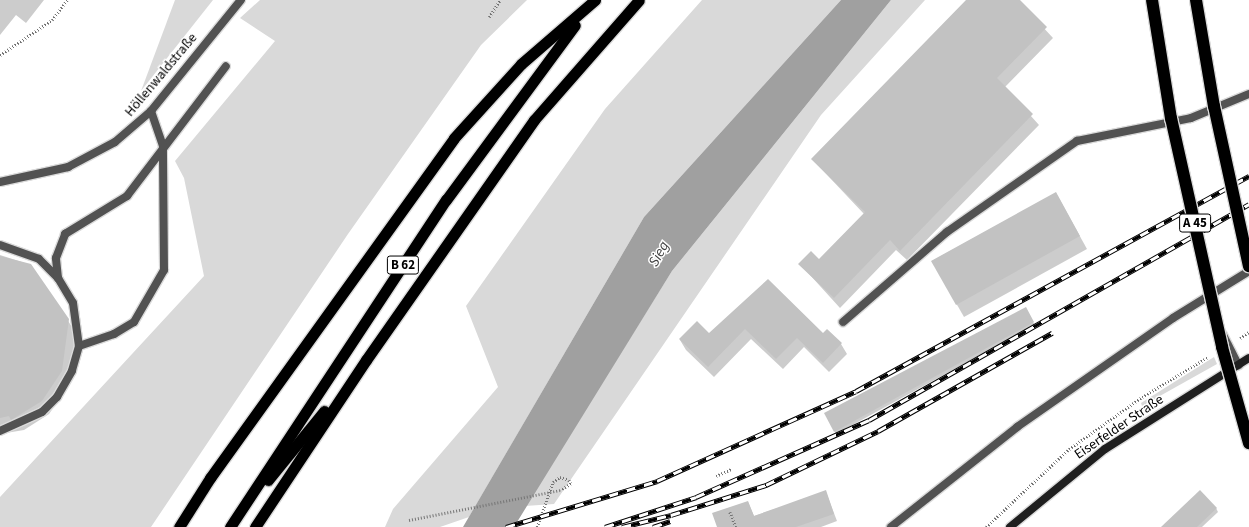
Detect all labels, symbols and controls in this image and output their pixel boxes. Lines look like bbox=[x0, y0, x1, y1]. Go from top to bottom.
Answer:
street label: Höllenwaldstraße bbox=[121, 30, 201, 120]
road number: A 45 bbox=[1179, 212, 1211, 234]
water label: Sieg bbox=[645, 238, 673, 270]
road number: B 62 bbox=[386, 254, 420, 276]
street label: Eiserfelder Straße bbox=[1071, 391, 1167, 463]

